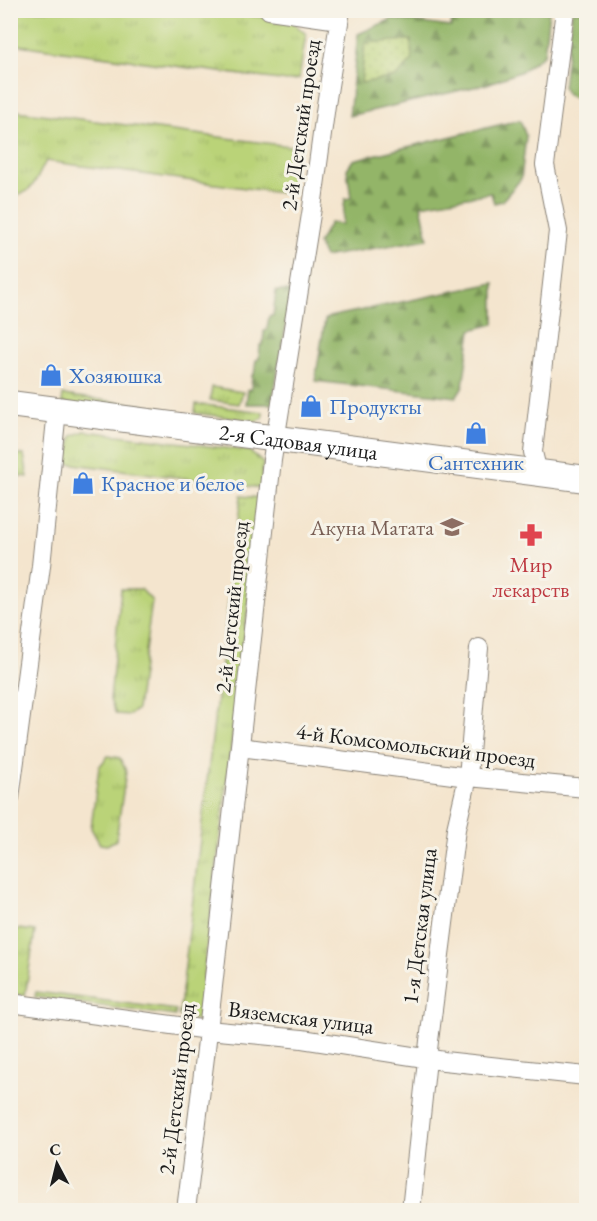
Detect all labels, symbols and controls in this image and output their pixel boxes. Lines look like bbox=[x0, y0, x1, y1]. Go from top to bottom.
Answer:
street label: 2-й Детский проезд bbox=[274, 38, 327, 213]
place label: Хозяюшка bbox=[68, 361, 162, 390]
shop icon: Хозяюшка bbox=[38, 362, 64, 388]
place label: Продукты bbox=[329, 392, 422, 421]
shop icon: Продукты bbox=[298, 393, 324, 419]
street label: 2-я Садовая улица bbox=[217, 417, 380, 467]
shop icon: Сантехник bbox=[463, 420, 489, 446]
place label: Сантехник bbox=[428, 448, 525, 477]
place label: Красное и белое bbox=[101, 469, 245, 498]
shop icon: Красное и белое bbox=[70, 470, 96, 496]
place label: Акуна Матата bbox=[309, 513, 434, 542]
school or university icon: Акуна Матата bbox=[439, 514, 465, 540]
street label: 2-й Детский проезд bbox=[208, 520, 255, 694]
pharmacy icon: Мир лекарств bbox=[518, 522, 544, 548]
place label: Мир лекарств bbox=[493, 550, 569, 604]
street label: 4-й Комсомольский проезд bbox=[295, 716, 537, 775]
street label: 1-я Детская улица bbox=[396, 846, 443, 1006]
street label: Вяземская улица bbox=[226, 994, 376, 1041]
street label: 2-й Детский проезд bbox=[152, 1002, 201, 1176]
north arrow bbox=[27, 1134, 87, 1194]
text: С bbox=[48, 1138, 62, 1161]

